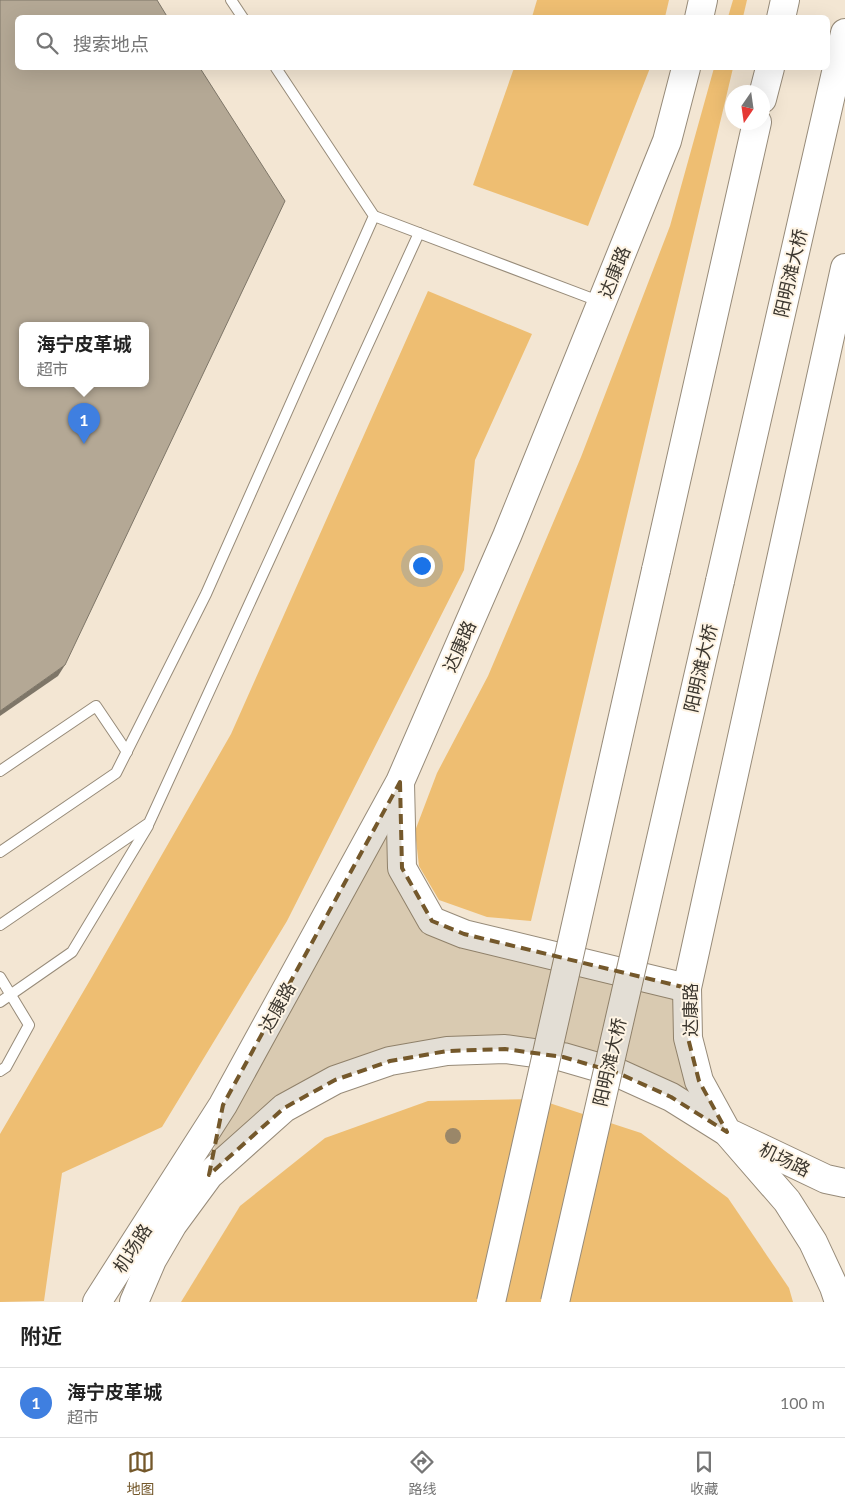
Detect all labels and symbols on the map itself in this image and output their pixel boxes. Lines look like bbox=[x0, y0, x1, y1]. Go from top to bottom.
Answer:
north arrow bbox=[725, 85, 770, 130]
street label: 阳明滩大桥 bbox=[769, 227, 811, 319]
street label: 达康路 bbox=[594, 243, 634, 301]
pin: 1 bbox=[68, 403, 100, 444]
your location bbox=[409, 553, 435, 579]
street label: 达康路 bbox=[438, 617, 480, 675]
street label: 阳明滩大桥 bbox=[679, 622, 721, 714]
street label: 达康路 bbox=[254, 978, 300, 1036]
street label: 达康路 bbox=[679, 983, 701, 1037]
street label: 阳明滩大桥 bbox=[588, 1016, 630, 1108]
street label: 机场路 bbox=[756, 1137, 814, 1181]
street label: 机场路 bbox=[108, 1219, 156, 1277]

